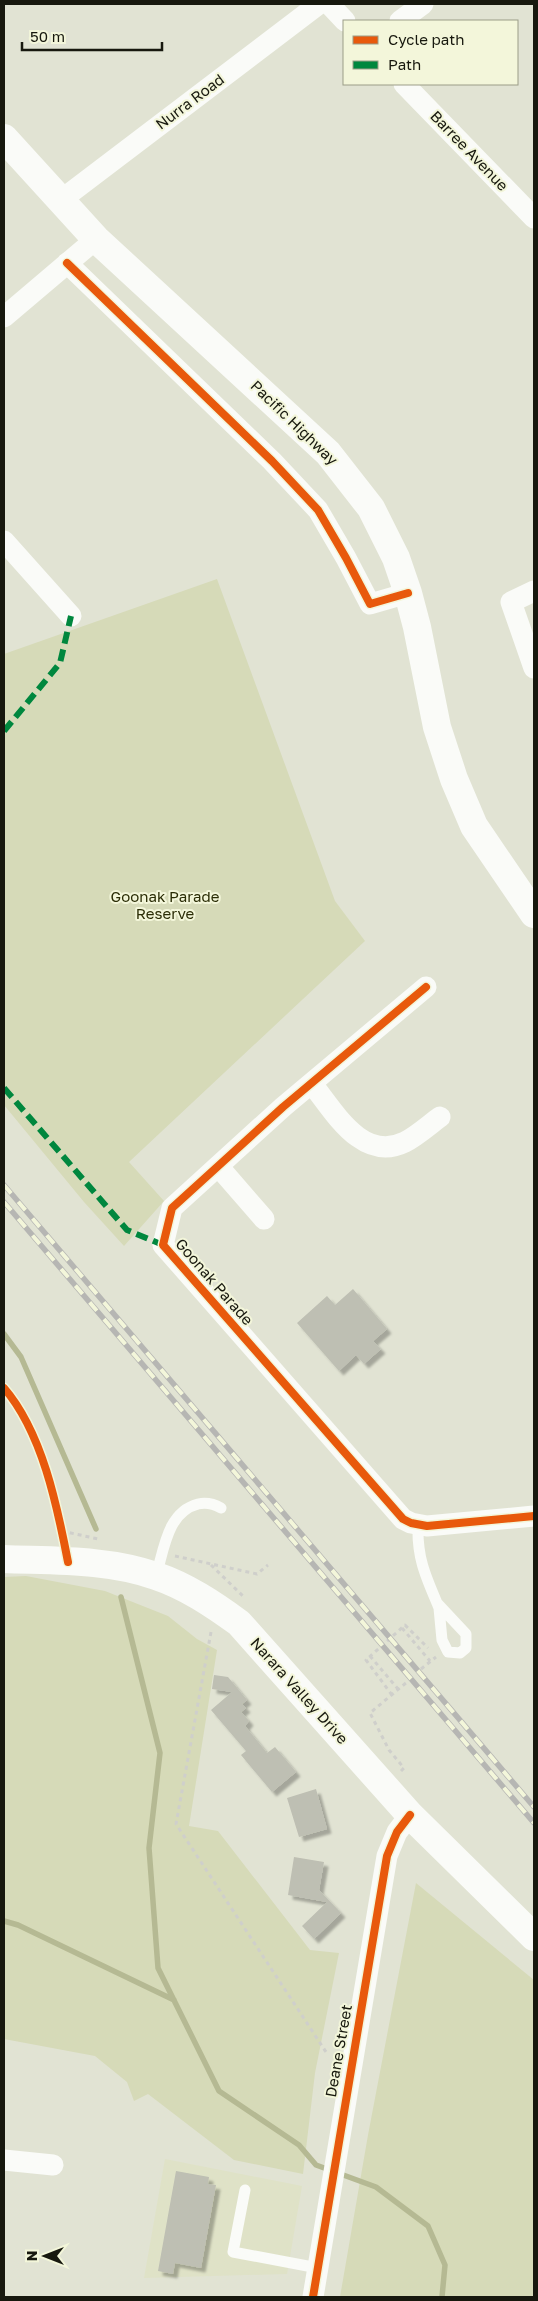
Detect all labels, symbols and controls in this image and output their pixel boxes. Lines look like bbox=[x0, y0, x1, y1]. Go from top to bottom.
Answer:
scale bar bbox=[22, 20, 162, 52]
legend bbox=[343, 20, 518, 85]
text: 50 m bbox=[30, 27, 65, 45]
text: Cycle path bbox=[388, 30, 464, 48]
text: Path bbox=[388, 55, 421, 73]
street label: Nurra Road bbox=[152, 70, 227, 133]
street label: Barree Avenue bbox=[427, 107, 513, 194]
street label: Pacific Highway bbox=[247, 376, 342, 469]
park label: Goonak Parade Reserve bbox=[111, 887, 220, 922]
street label: Goonak Parade bbox=[172, 1234, 257, 1329]
street label: Narara Valley Drive bbox=[247, 1633, 352, 1747]
street label: Deane Street bbox=[321, 2003, 355, 2099]
north arrow bbox=[20, 2231, 70, 2281]
text: N bbox=[23, 2251, 40, 2261]

